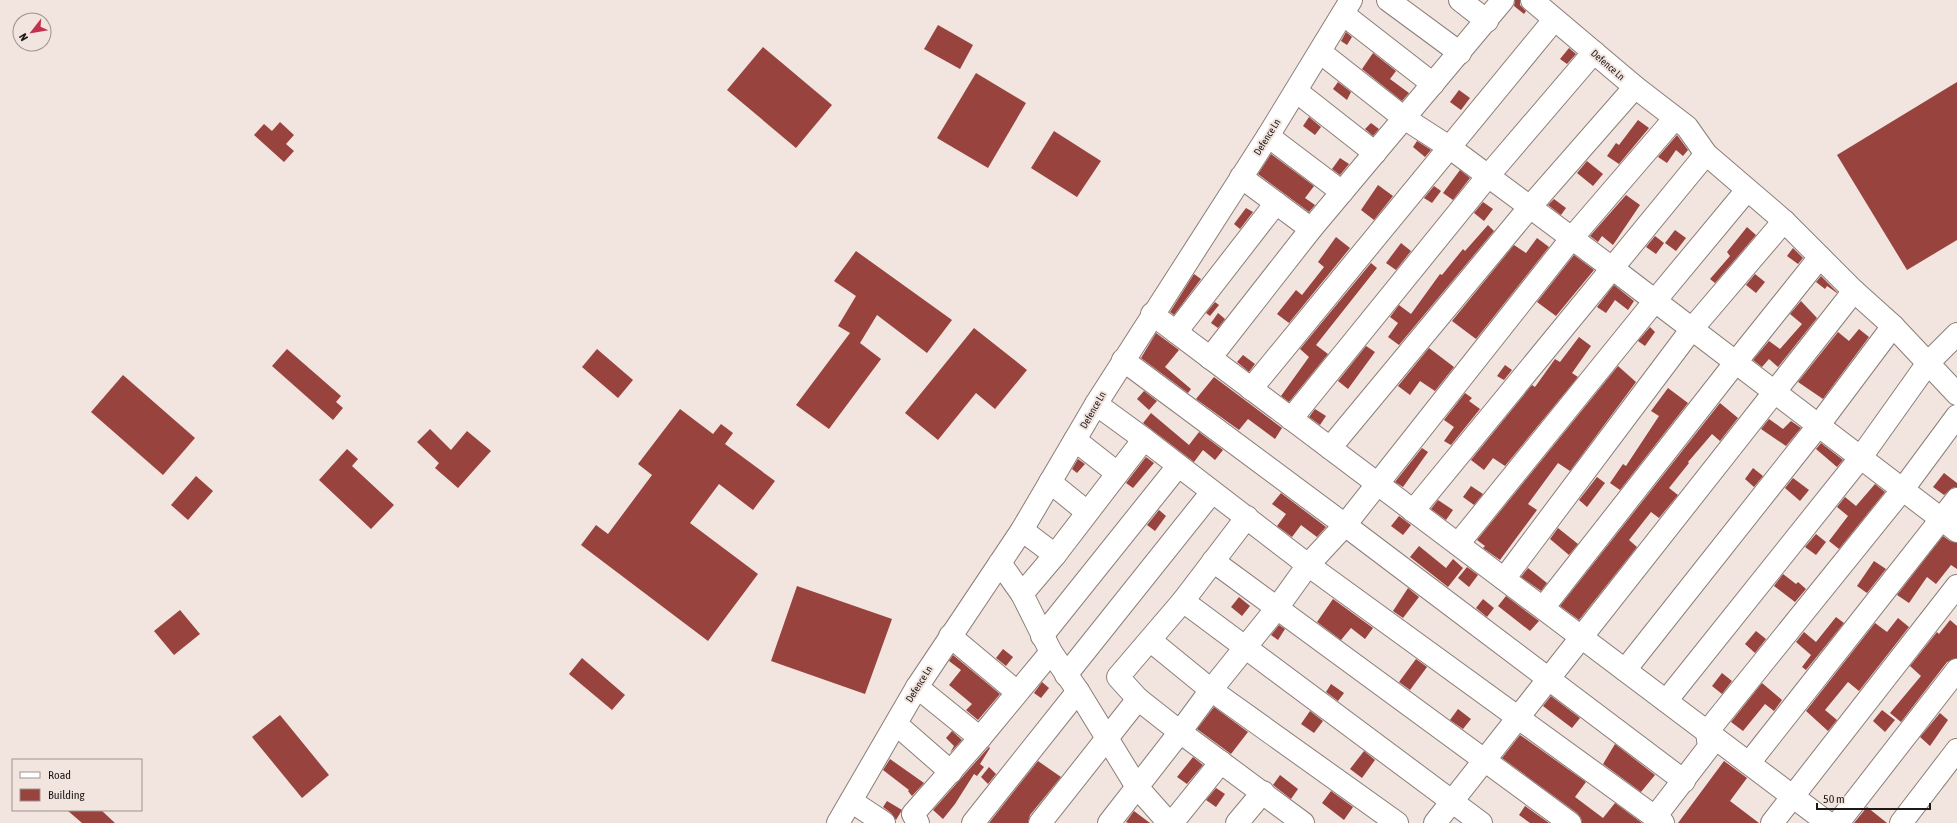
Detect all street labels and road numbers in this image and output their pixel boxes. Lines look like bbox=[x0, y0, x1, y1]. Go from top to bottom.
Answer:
street label: Defence Ln bbox=[1589, 48, 1627, 83]
street label: Defence Ln bbox=[1252, 117, 1283, 157]
street label: Defence Ln bbox=[1078, 390, 1108, 430]
street label: Defence Ln bbox=[904, 664, 935, 704]

